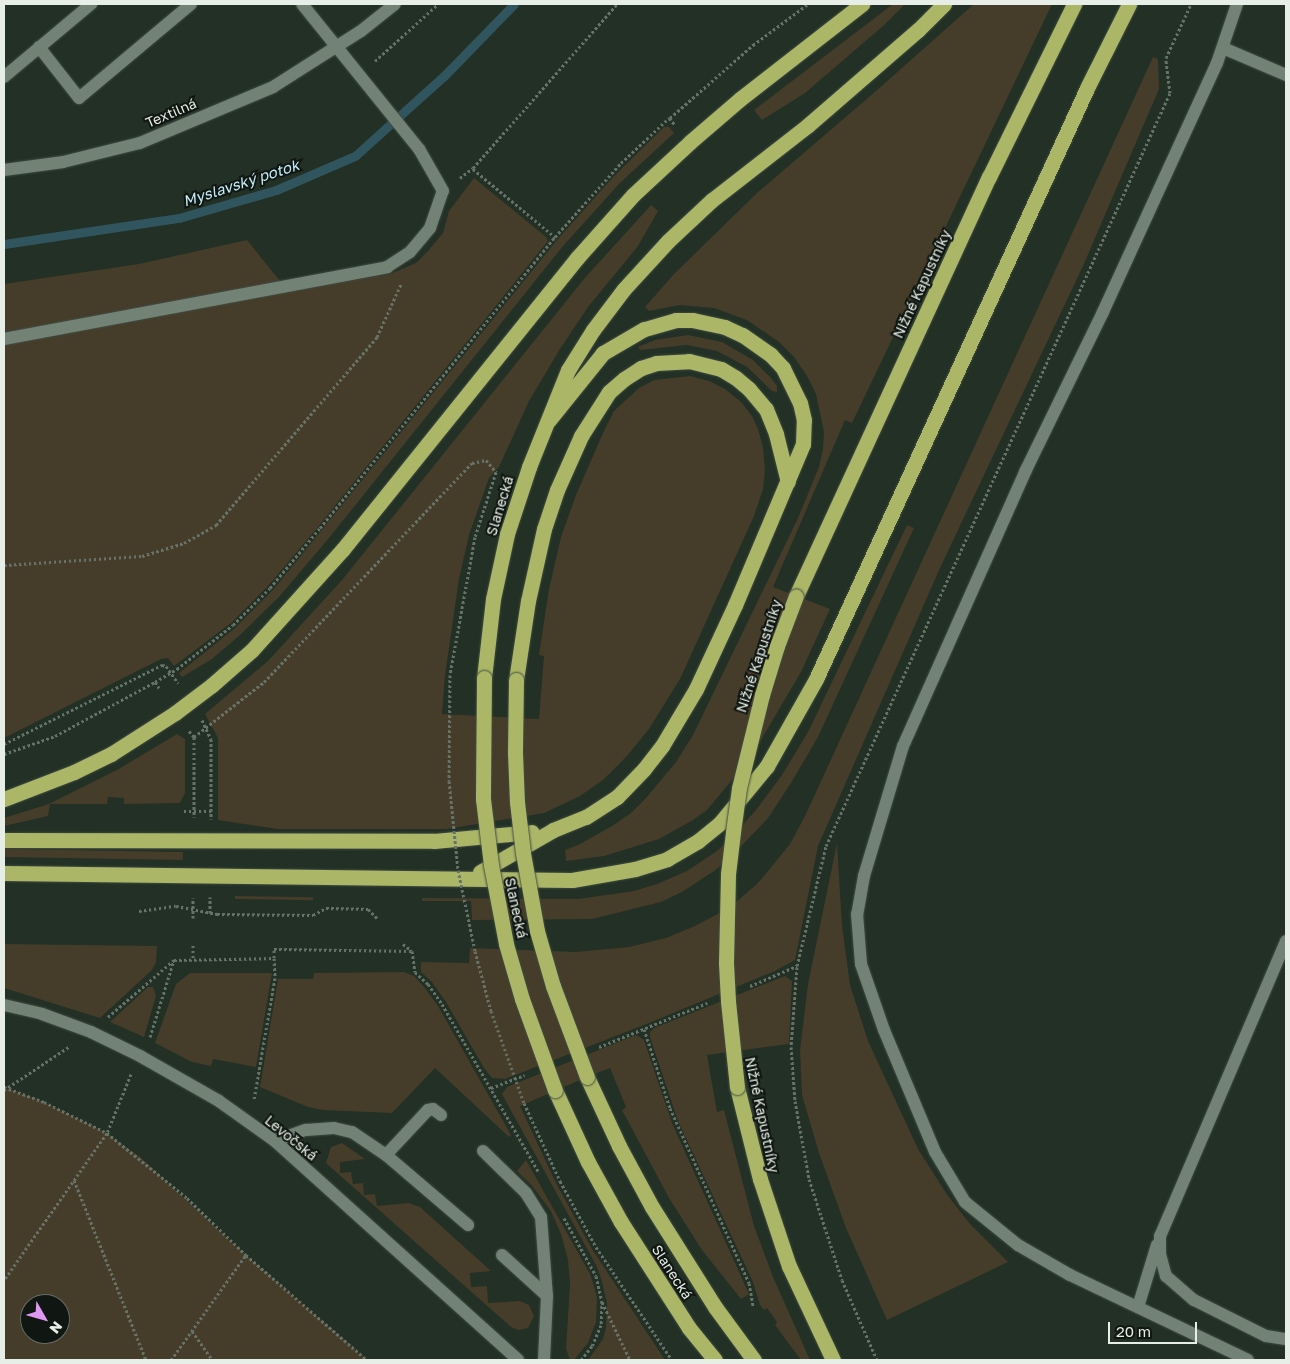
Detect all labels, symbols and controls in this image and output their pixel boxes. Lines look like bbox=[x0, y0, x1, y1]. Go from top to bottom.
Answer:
street label: Textilná bbox=[143, 95, 199, 131]
water label: Myslavský potok bbox=[181, 156, 301, 210]
street label: Nižné Kapustníky bbox=[889, 227, 955, 341]
street label: Slanecká bbox=[483, 474, 517, 538]
street label: Nižné Kapustníky bbox=[733, 597, 785, 715]
street label: Slanecká bbox=[501, 876, 531, 940]
street label: Nižné Kapustníky bbox=[742, 1056, 782, 1174]
street label: Levočská bbox=[261, 1112, 321, 1164]
street label: Slanecká bbox=[648, 1242, 696, 1302]
north arrow bbox=[20, 1294, 70, 1344]
scale bar bbox=[1110, 1312, 1199, 1344]
text: N bbox=[46, 1318, 66, 1337]
text: 20 m bbox=[1116, 1322, 1151, 1340]

